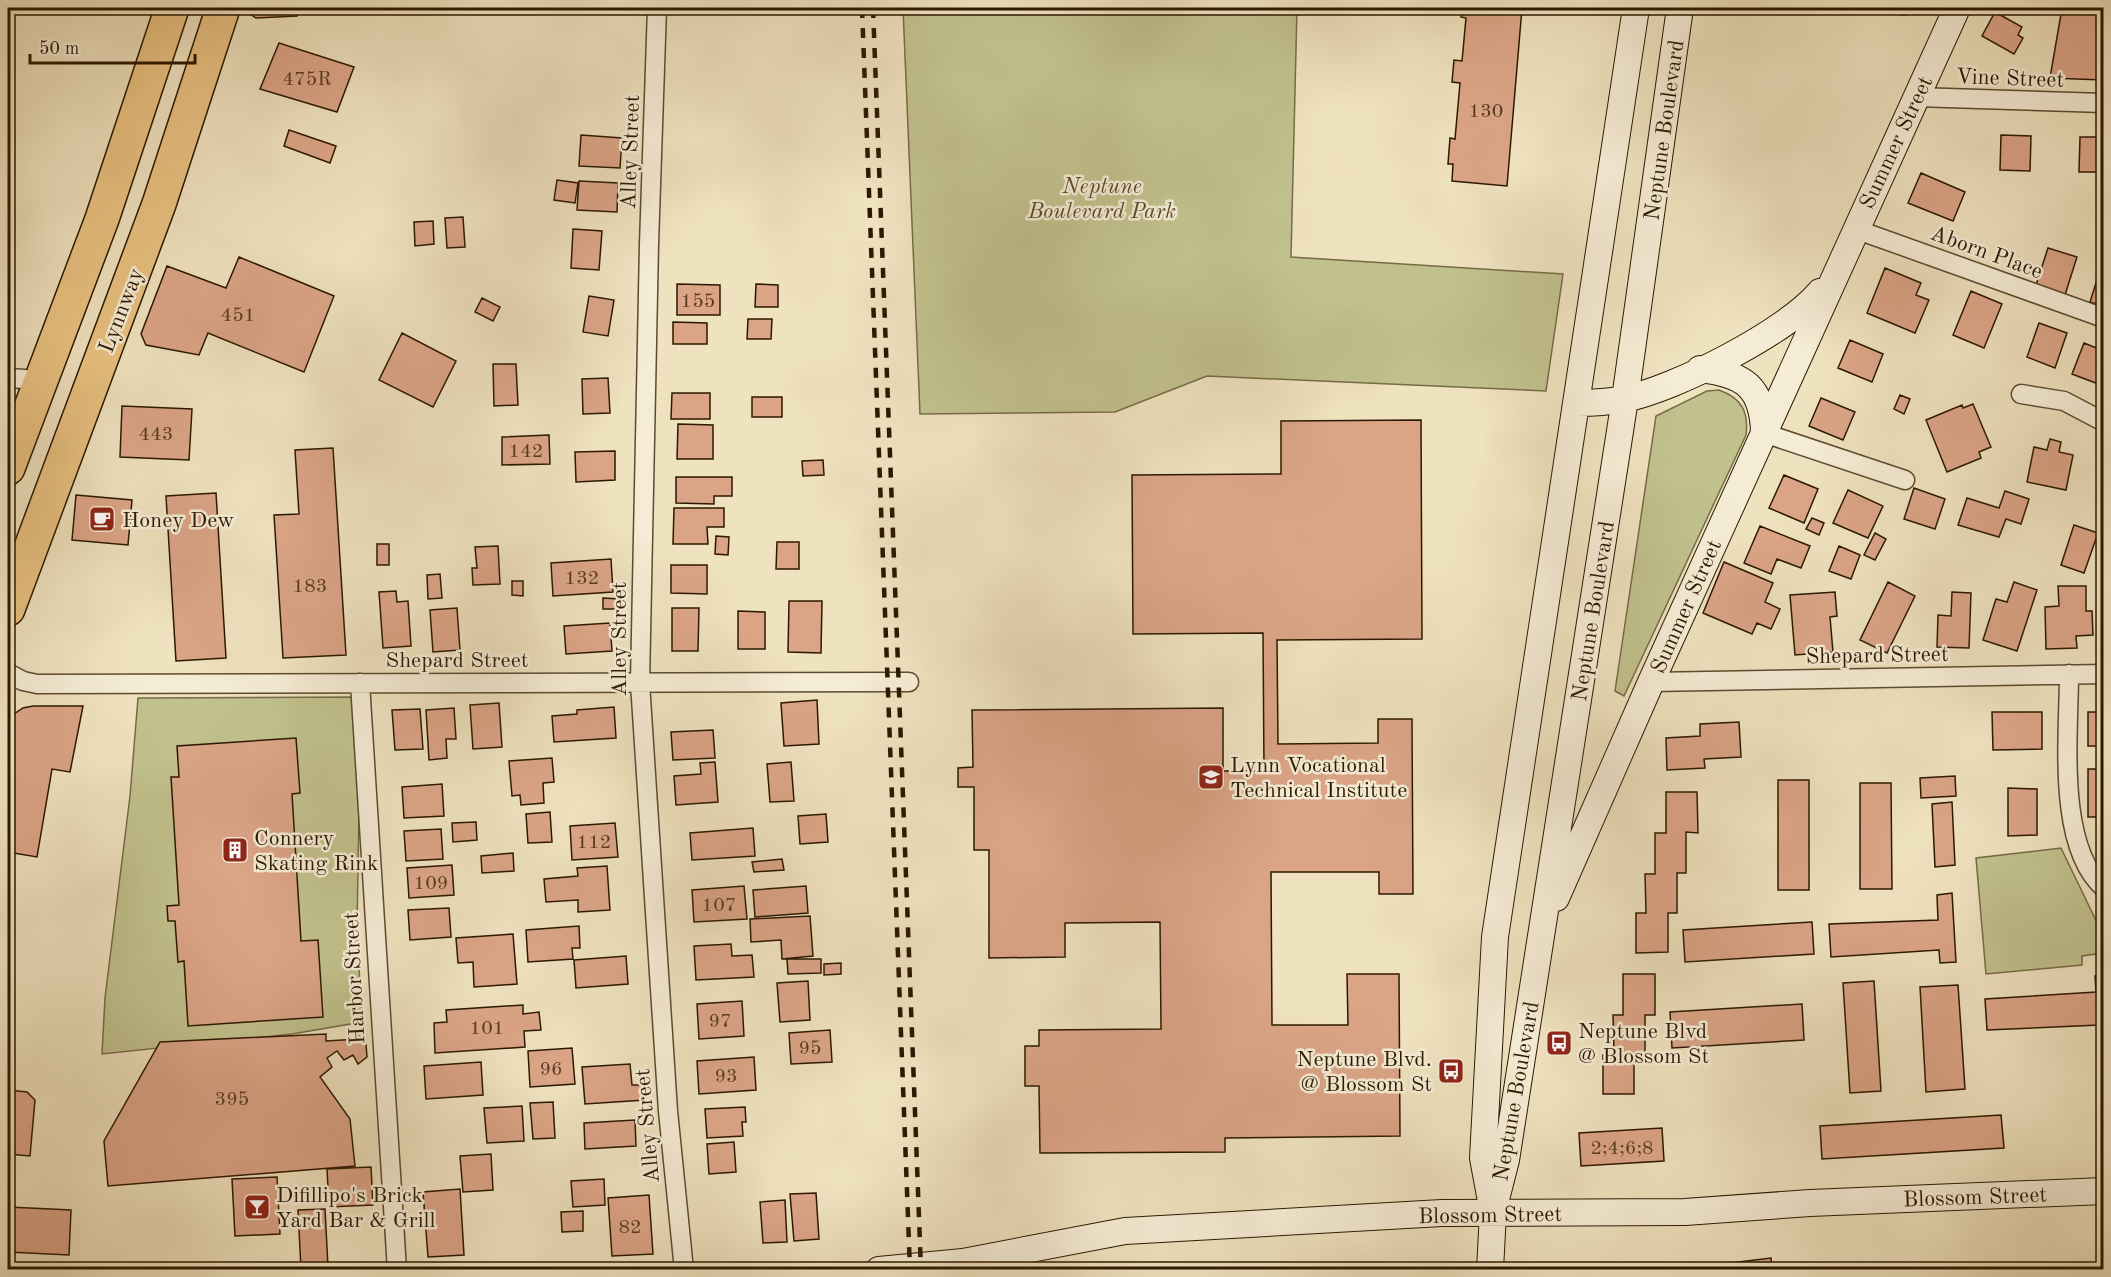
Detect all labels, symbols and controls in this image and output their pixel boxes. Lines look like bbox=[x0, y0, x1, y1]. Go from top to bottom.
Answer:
scale bar bbox=[30, 27, 195, 65]
street label: Neptune Boulevard bbox=[1641, 38, 1689, 222]
text: 50 m bbox=[39, 40, 79, 58]
street label: Vine Street bbox=[1955, 66, 2064, 92]
house number: 475R bbox=[282, 70, 332, 90]
street label: Summer Street bbox=[1856, 73, 1937, 213]
street label: Alley Street bbox=[618, 94, 644, 210]
house number: 130 bbox=[1469, 102, 1503, 122]
park label: Neptune Boulevard Park bbox=[1027, 176, 1176, 223]
street label: Aborn Place bbox=[1927, 222, 2045, 283]
street label: Lynnway bbox=[96, 265, 148, 356]
house number: 155 bbox=[681, 292, 715, 312]
house number: 451 bbox=[221, 306, 255, 326]
house number: 443 bbox=[139, 425, 173, 445]
house number: 142 bbox=[509, 442, 543, 462]
cafe icon: Honey Dew bbox=[87, 504, 117, 534]
place label: Honey Dew bbox=[122, 510, 234, 532]
street label: Neptune Boulevard bbox=[1569, 520, 1619, 703]
street label: Summer Street bbox=[1648, 537, 1726, 677]
house number: 132 bbox=[565, 569, 599, 589]
house number: 183 bbox=[293, 577, 327, 597]
street label: Alley Street bbox=[609, 582, 631, 696]
street label: Shepard Street bbox=[1805, 644, 1949, 668]
street label: Shepard Street bbox=[386, 650, 528, 672]
place label: Lynn Vocational Technical Institute bbox=[1230, 755, 1407, 802]
school or university icon: Lynn Vocational Technical Institute bbox=[1196, 762, 1226, 792]
place label: Connery Skating Rink bbox=[254, 828, 379, 875]
house number: 112 bbox=[577, 833, 611, 853]
building icon: Connery Skating Rink bbox=[220, 835, 250, 865]
house number: 109 bbox=[414, 874, 448, 894]
house number: 107 bbox=[702, 896, 736, 916]
street label: Harbor Street bbox=[341, 911, 369, 1045]
street label: Neptune Boulevard bbox=[1490, 1000, 1544, 1183]
house number: 97 bbox=[708, 1012, 732, 1032]
house number: 101 bbox=[470, 1019, 504, 1039]
place label: Neptune Blvd @ Blossom St bbox=[1578, 1021, 1709, 1068]
bus stop icon: Neptune Blvd @ Blossom St bbox=[1544, 1028, 1574, 1058]
house number: 95 bbox=[798, 1039, 822, 1059]
place label: Neptune Blvd. @ Blossom St bbox=[1297, 1049, 1432, 1096]
bus stop icon: Neptune Blvd. @ Blossom St bbox=[1436, 1056, 1466, 1086]
house number: 96 bbox=[539, 1060, 563, 1080]
house number: 93 bbox=[714, 1067, 738, 1087]
street label: Alley Street bbox=[632, 1068, 664, 1184]
house number: 395 bbox=[215, 1090, 249, 1110]
house number: 2;4;6;8 bbox=[1590, 1139, 1654, 1159]
street label: Blossom Street bbox=[1903, 1184, 2047, 1212]
place label: Difillipo's Brick Yard Bar & Grill bbox=[276, 1185, 436, 1232]
bar icon: Difillipo's Brick Yard Bar & Grill bbox=[242, 1192, 272, 1222]
street label: Blossom Street bbox=[1418, 1204, 1562, 1228]
house number: 82 bbox=[618, 1218, 642, 1238]

